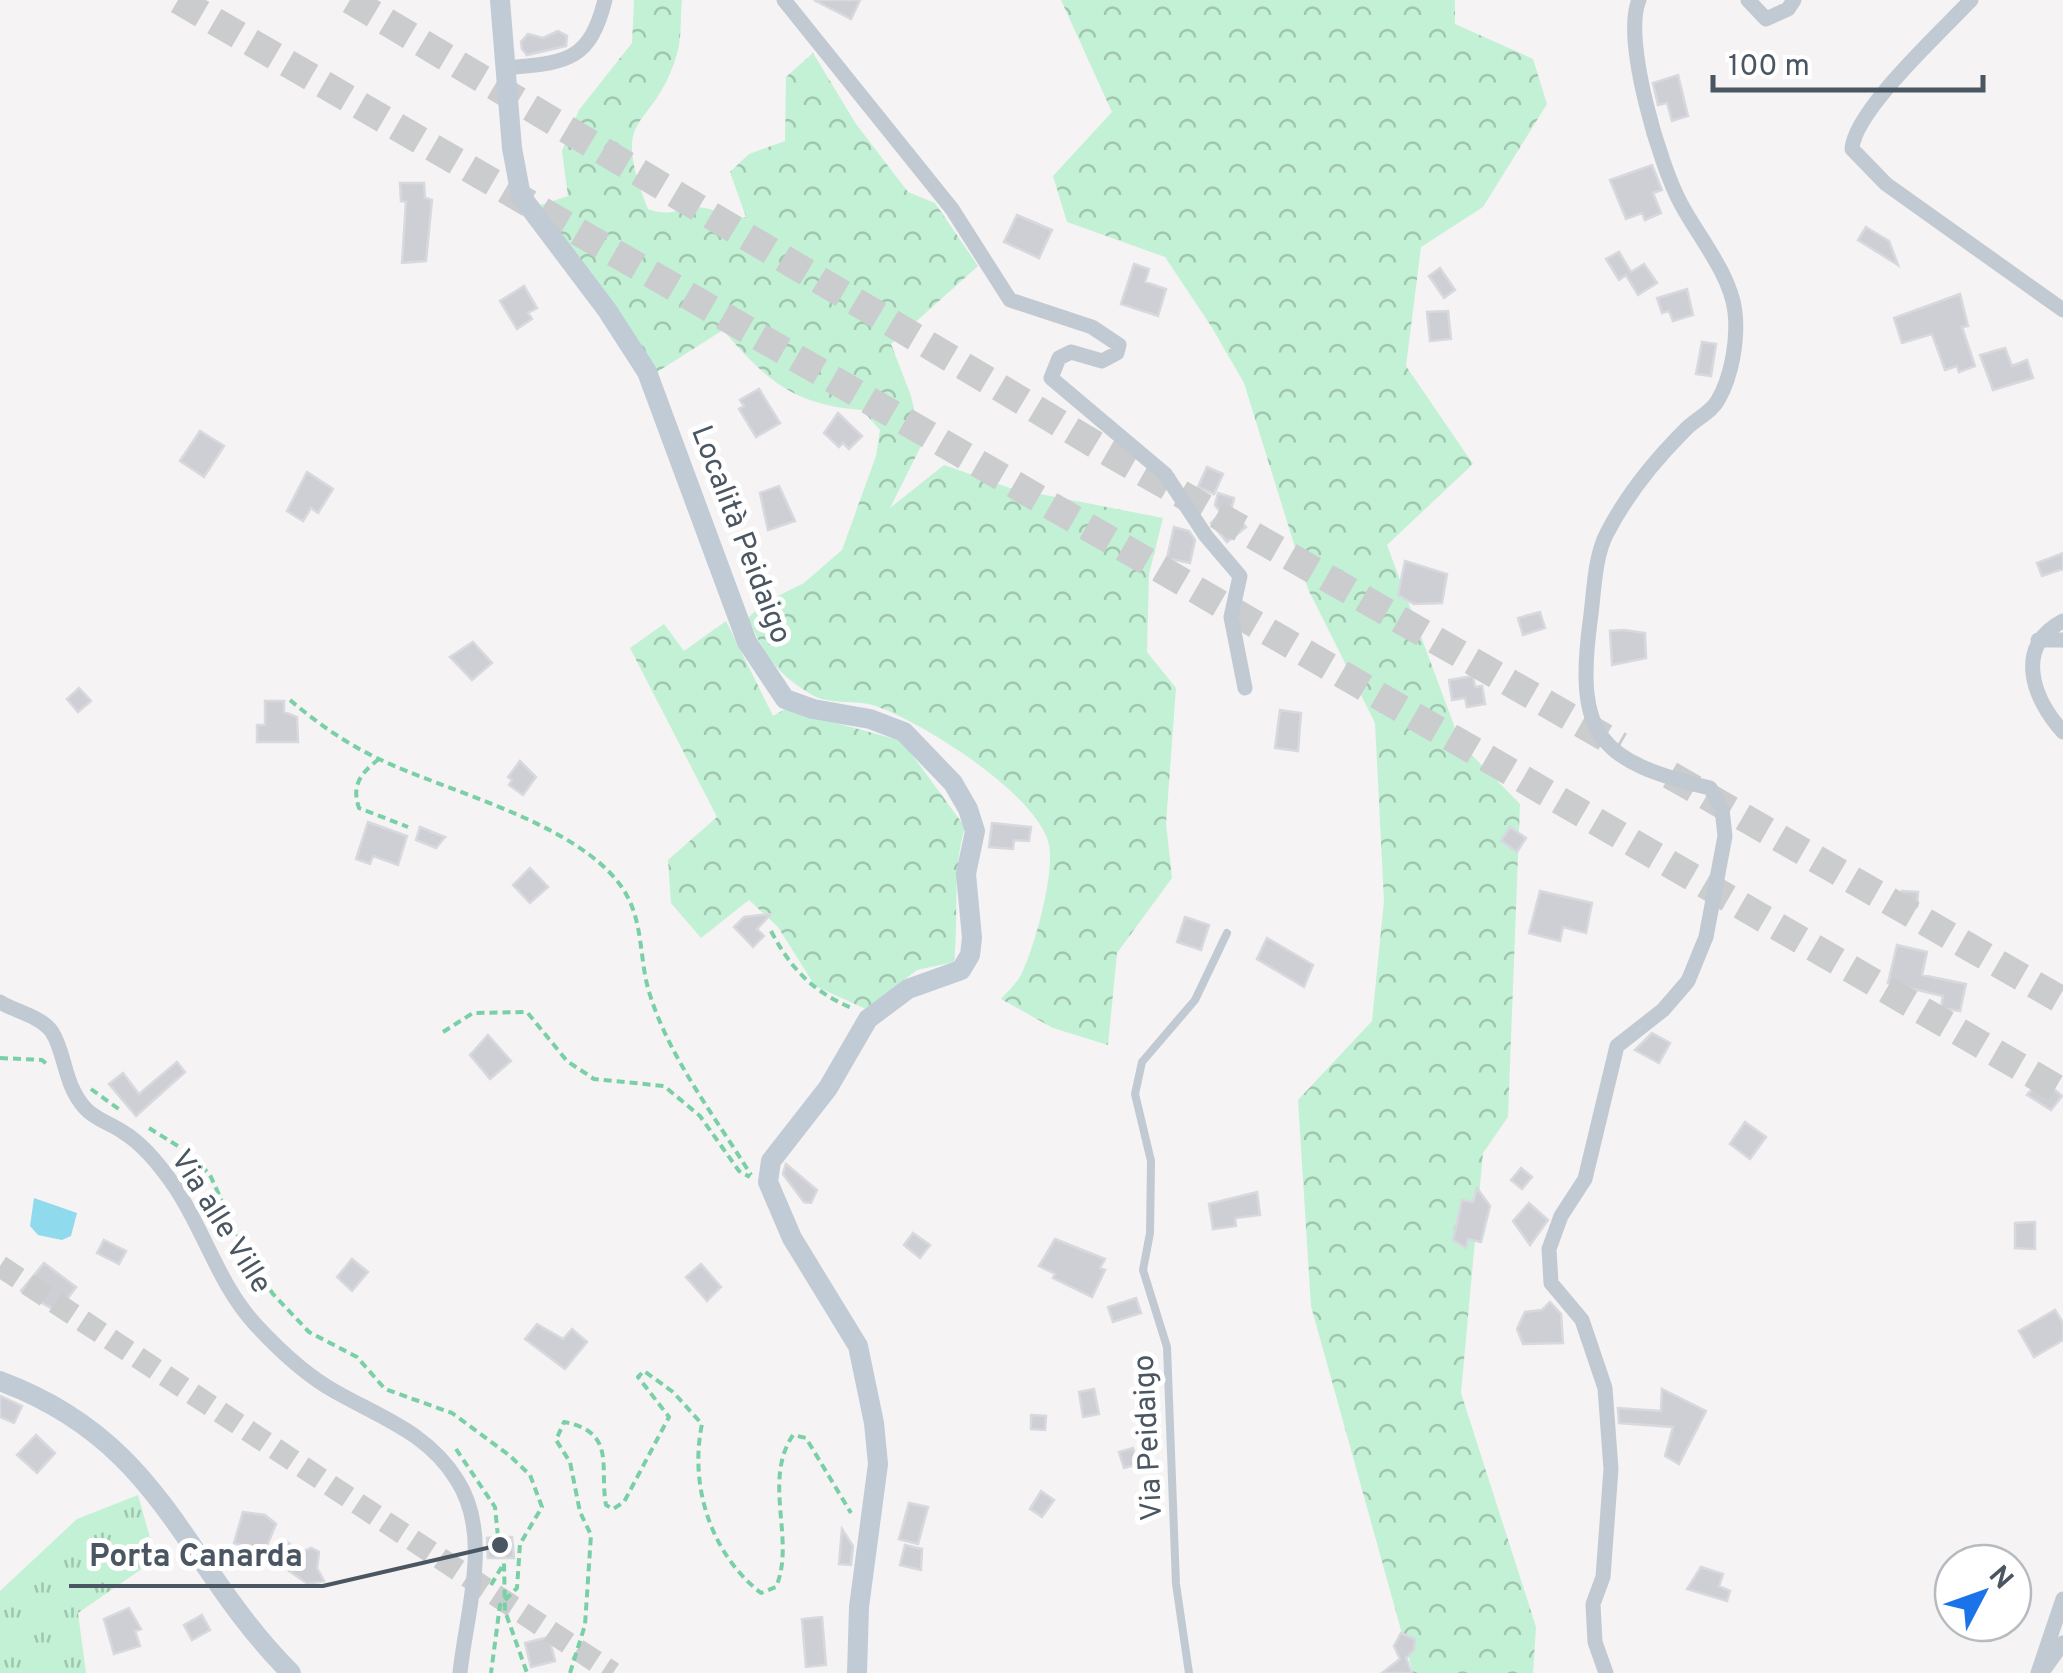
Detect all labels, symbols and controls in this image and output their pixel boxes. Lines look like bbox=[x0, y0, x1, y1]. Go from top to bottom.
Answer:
scale bar bbox=[1713, 30, 1983, 92]
text: 100 m bbox=[1728, 49, 1810, 86]
street label: Località Peidaigo bbox=[681, 421, 798, 649]
street label: Via alle Ville bbox=[161, 1144, 279, 1301]
street label: Via Peidaigo bbox=[1127, 1354, 1172, 1522]
callout: Porta Canarda bbox=[69, 1524, 323, 1586]
text: Porta Canarda bbox=[89, 1538, 303, 1578]
north arrow bbox=[1933, 1543, 2033, 1643]
text: N bbox=[1979, 1559, 2020, 1598]

